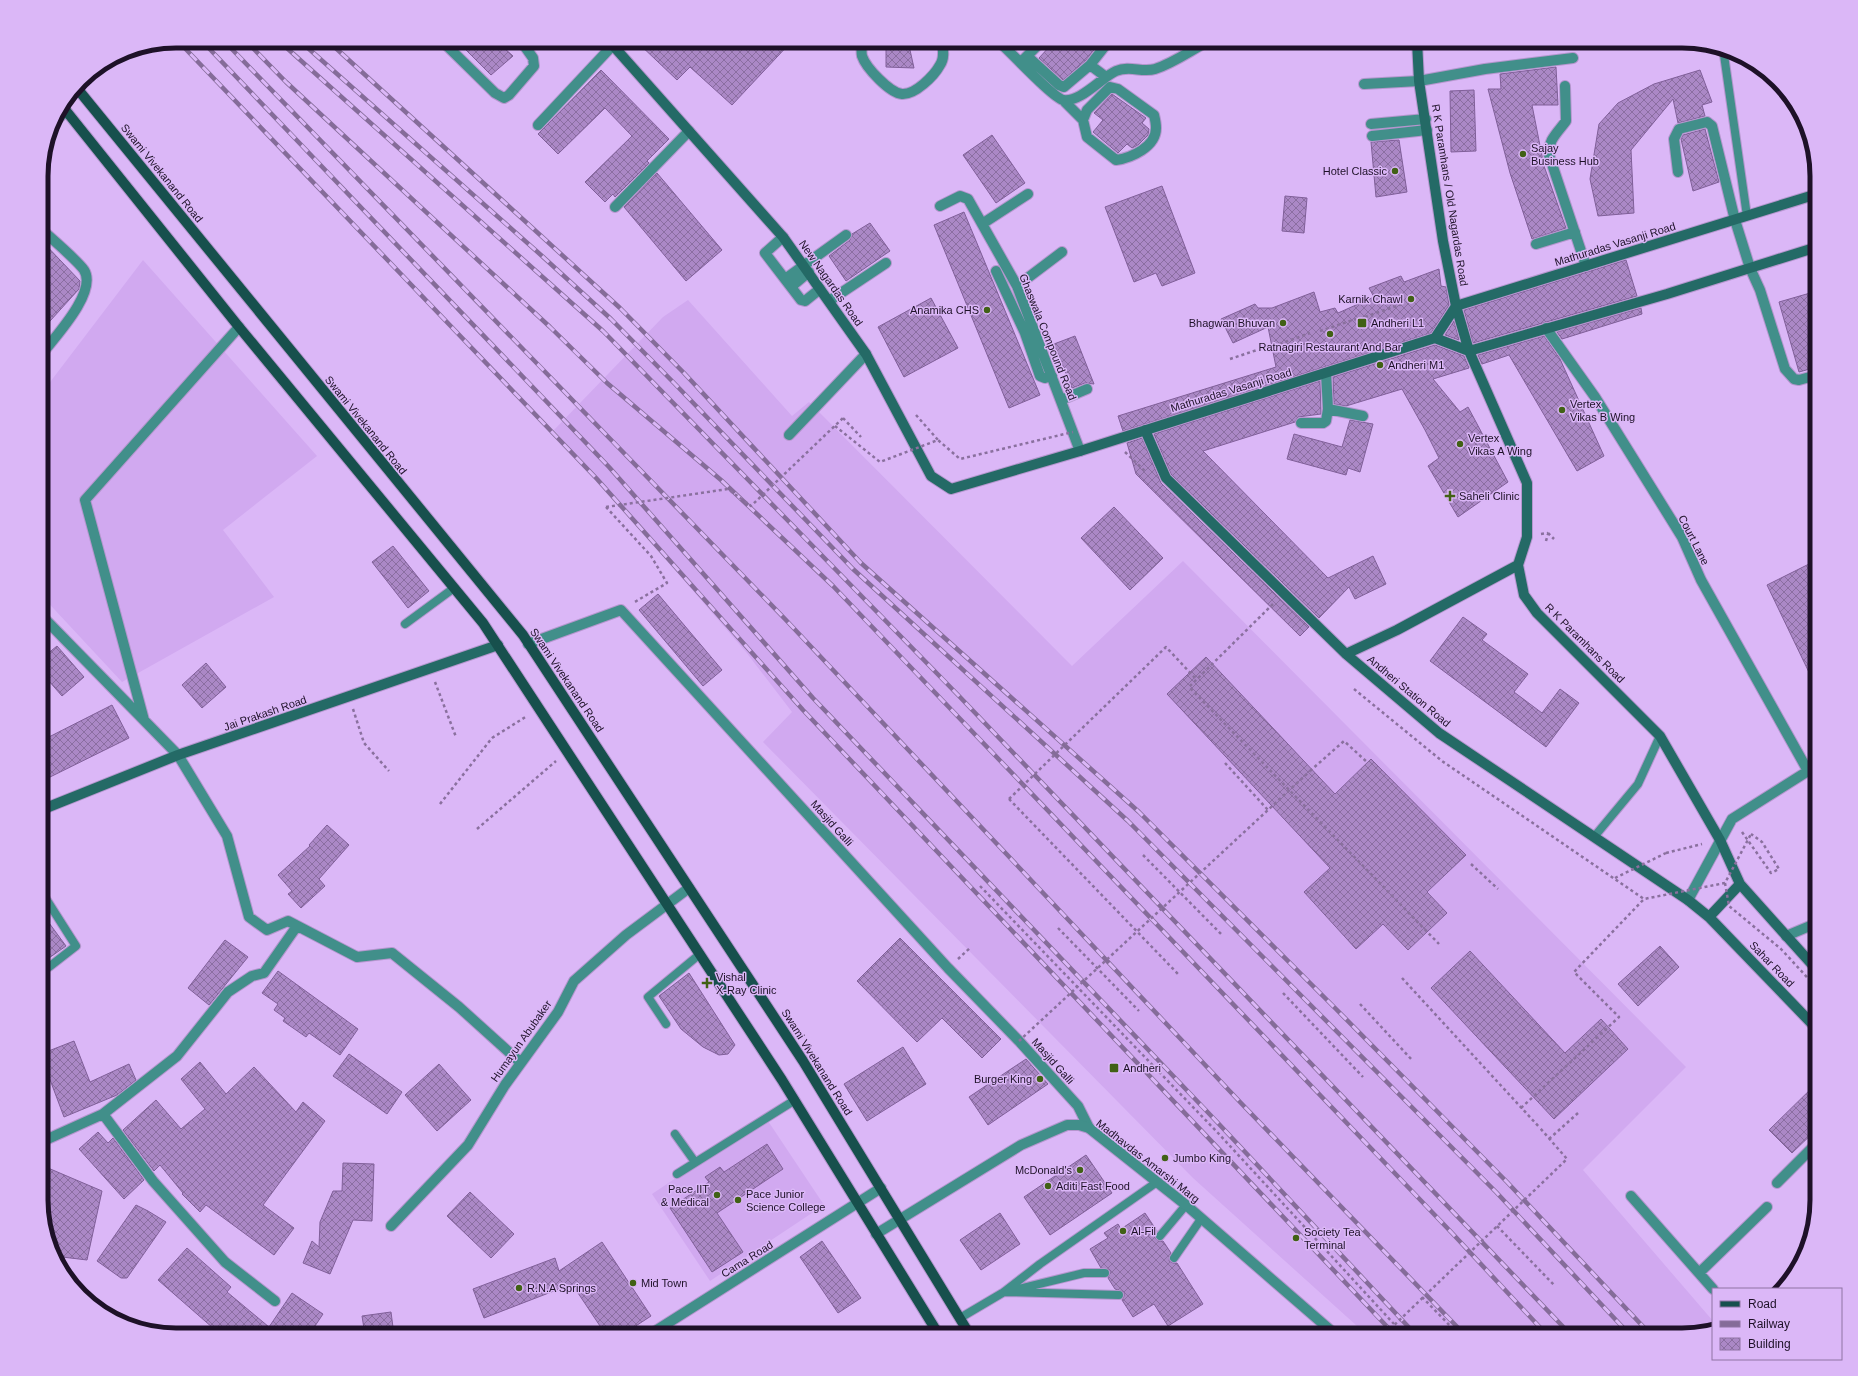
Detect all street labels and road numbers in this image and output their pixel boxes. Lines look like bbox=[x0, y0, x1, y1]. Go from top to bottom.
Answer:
street label: R K Paramhans / Old Nagardas Road bbox=[1430, 103, 1470, 287]
street label: Swami Vivekanand Road bbox=[119, 122, 205, 224]
street label: Mathuradas Vasanji Road bbox=[1553, 220, 1677, 268]
street label: New Nagardas Road bbox=[797, 238, 865, 328]
street label: Ghaswala Compound Road bbox=[1017, 272, 1079, 402]
street label: Mathuradas Vasanji Road bbox=[1169, 366, 1293, 414]
street label: Swami Vivekanand Road bbox=[323, 374, 409, 476]
street label: Court Lane bbox=[1676, 513, 1712, 567]
street label: R K Paramhans Road bbox=[1543, 601, 1627, 685]
street label: Swami Vivekanand Road bbox=[528, 626, 606, 734]
street label: Andheri Station Road bbox=[1365, 653, 1453, 729]
street label: Jai Prakash Road bbox=[222, 693, 308, 733]
street label: Masjid Galli bbox=[809, 798, 855, 848]
street label: Sahar Road bbox=[1747, 939, 1797, 989]
street label: Humayun Abubaker bbox=[488, 998, 554, 1084]
street label: Swami Vivekanand Road bbox=[779, 1007, 855, 1117]
street label: Masjid Galli bbox=[1030, 1036, 1076, 1086]
street label: Madhavdas Amarshi Marg bbox=[1094, 1117, 1202, 1205]
street label: Cama Road bbox=[719, 1238, 775, 1280]

